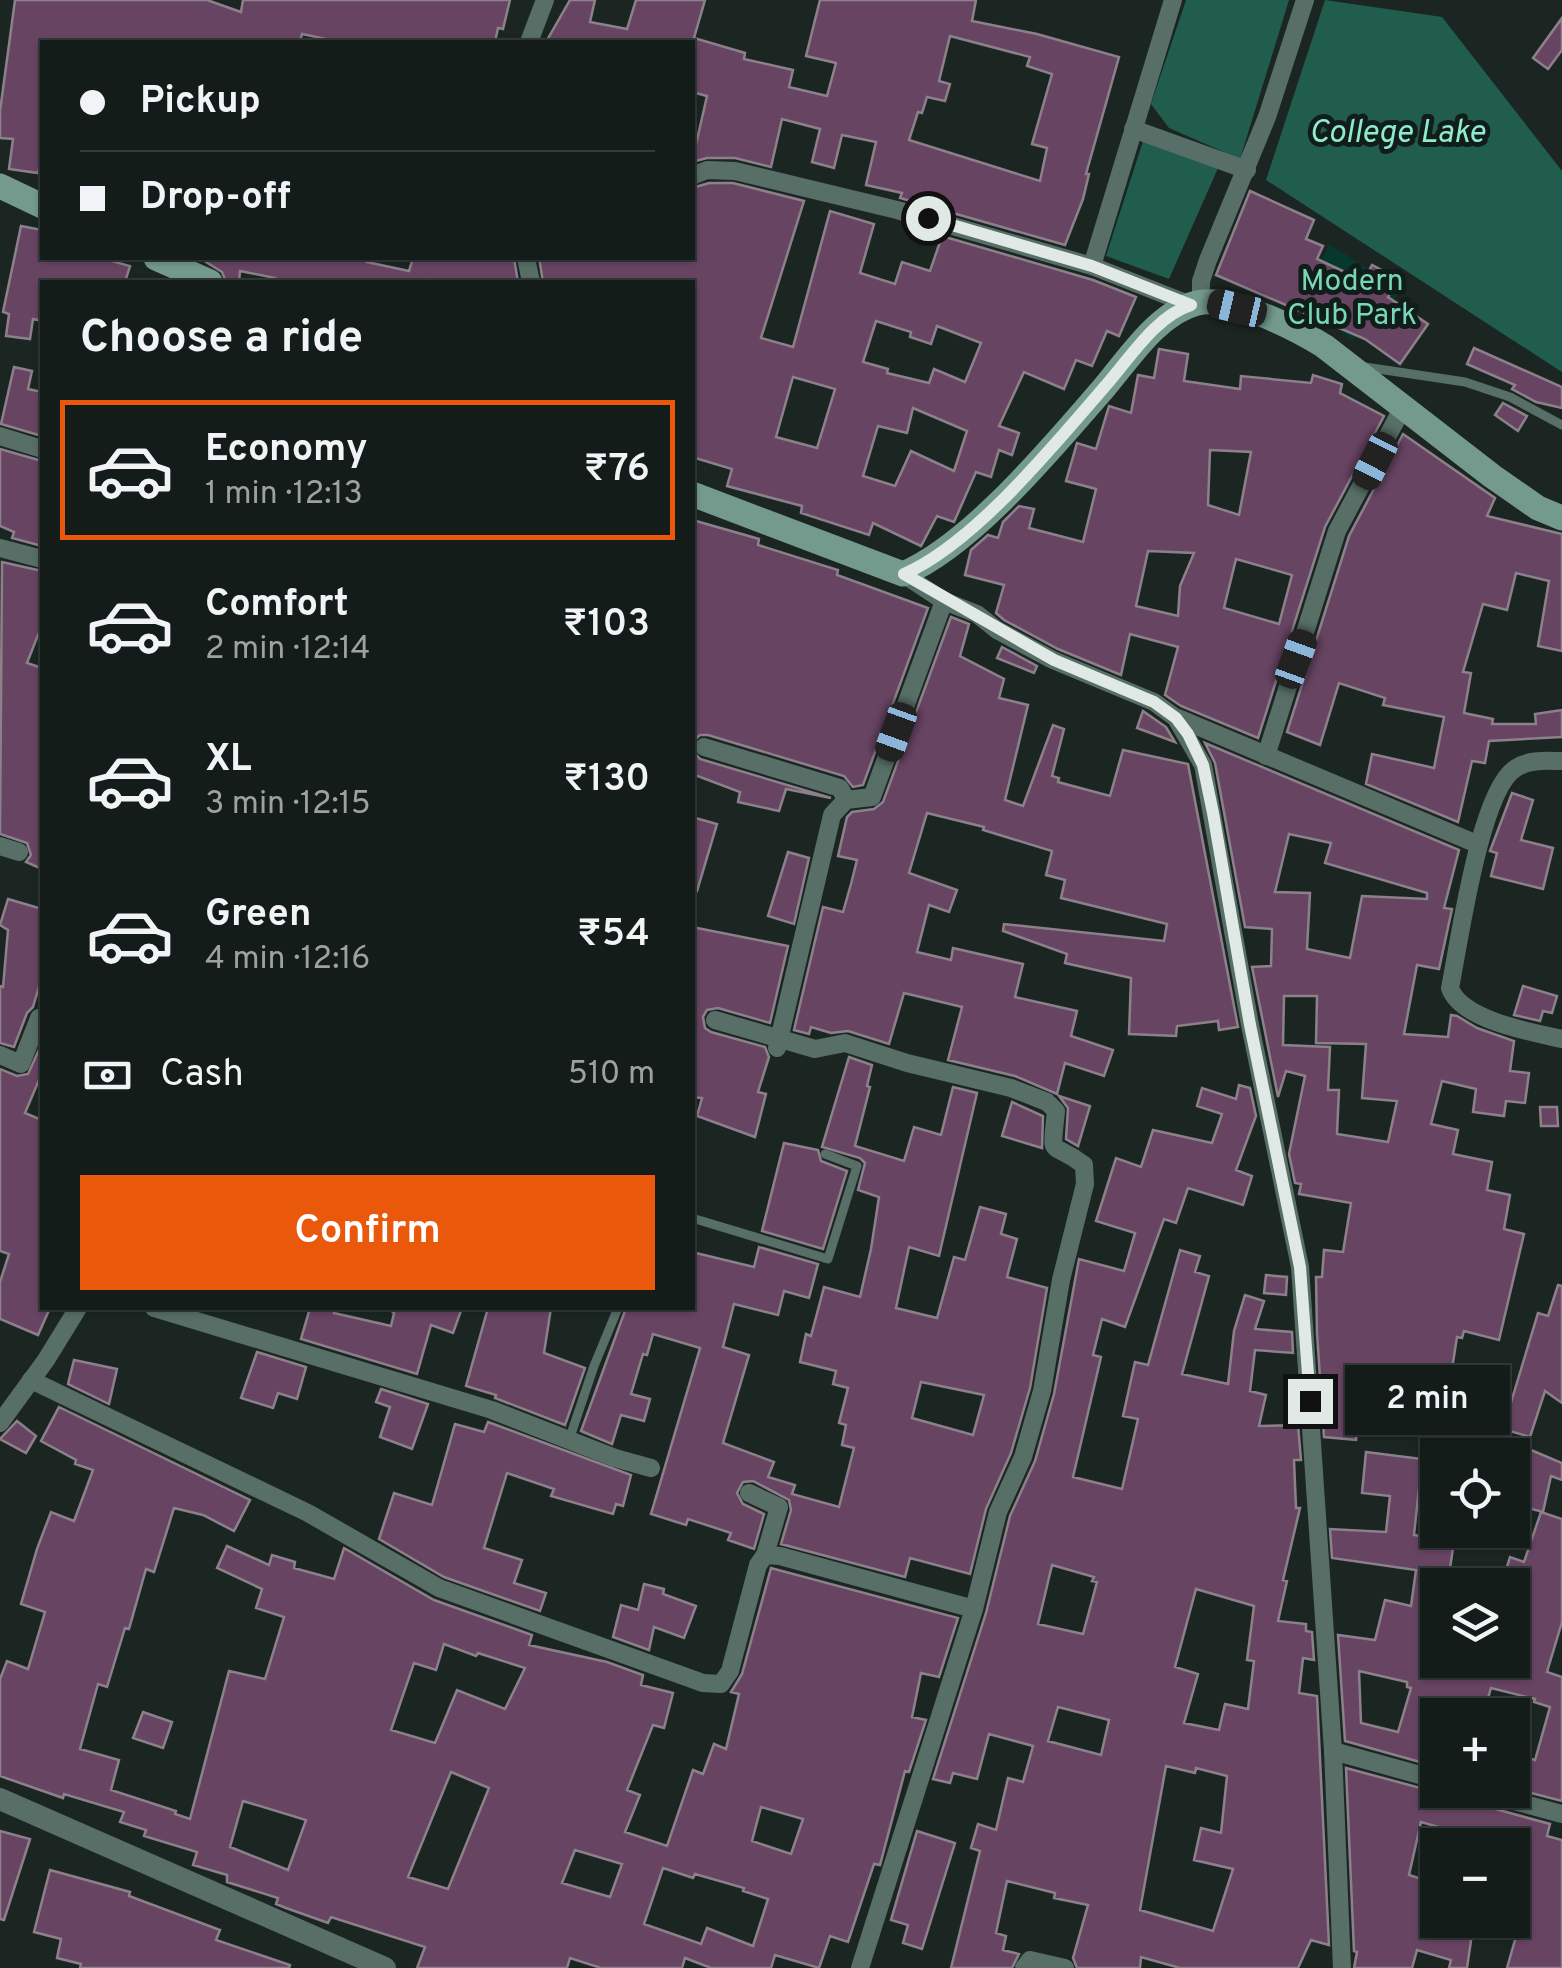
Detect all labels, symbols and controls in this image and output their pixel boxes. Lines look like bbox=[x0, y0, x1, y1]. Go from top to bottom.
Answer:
text: Pickup bbox=[140, 78, 261, 127]
water label: College Lake bbox=[1309, 114, 1486, 154]
text: Drop-off bbox=[140, 174, 291, 223]
route start bbox=[906, 196, 951, 241]
park label: Modern Club Park bbox=[1287, 264, 1417, 335]
car bbox=[1204, 287, 1270, 329]
text: Choose a ride bbox=[80, 311, 363, 368]
icon: car bbox=[85, 425, 175, 515]
text: Economy bbox=[205, 426, 367, 475]
car bbox=[1348, 427, 1402, 495]
text: ₹76 bbox=[584, 446, 650, 495]
text: 1 min · 12:13 bbox=[205, 475, 363, 515]
icon: car bbox=[85, 580, 175, 670]
text: Comfort bbox=[205, 581, 349, 630]
text: ₹103 bbox=[563, 601, 650, 650]
car bbox=[1272, 626, 1320, 692]
text: 2 min · 12:14 bbox=[205, 630, 370, 670]
car bbox=[872, 699, 920, 765]
icon: car bbox=[85, 735, 175, 825]
text: XL bbox=[205, 736, 252, 785]
text: ₹130 bbox=[563, 756, 650, 805]
text: 3 min · 12:15 bbox=[205, 785, 371, 825]
icon: car bbox=[85, 890, 175, 980]
text: Green bbox=[205, 891, 311, 940]
text: ₹54 bbox=[577, 911, 650, 960]
text: 4 min · 12:16 bbox=[205, 940, 370, 980]
icon: cash bbox=[80, 1048, 135, 1103]
text: Cash bbox=[160, 1051, 244, 1100]
text: 510 m bbox=[568, 1055, 655, 1095]
button: Confirm bbox=[80, 1175, 655, 1290]
callout: 2 min bbox=[1345, 1366, 1510, 1436]
route end bbox=[1288, 1379, 1333, 1424]
text: 2 min bbox=[1386, 1380, 1469, 1420]
map controls bbox=[1420, 1438, 1530, 1938]
button: locate bbox=[1420, 1438, 1530, 1548]
button: layers bbox=[1420, 1568, 1530, 1678]
button: + bbox=[1420, 1698, 1530, 1808]
button: − bbox=[1420, 1828, 1530, 1938]

